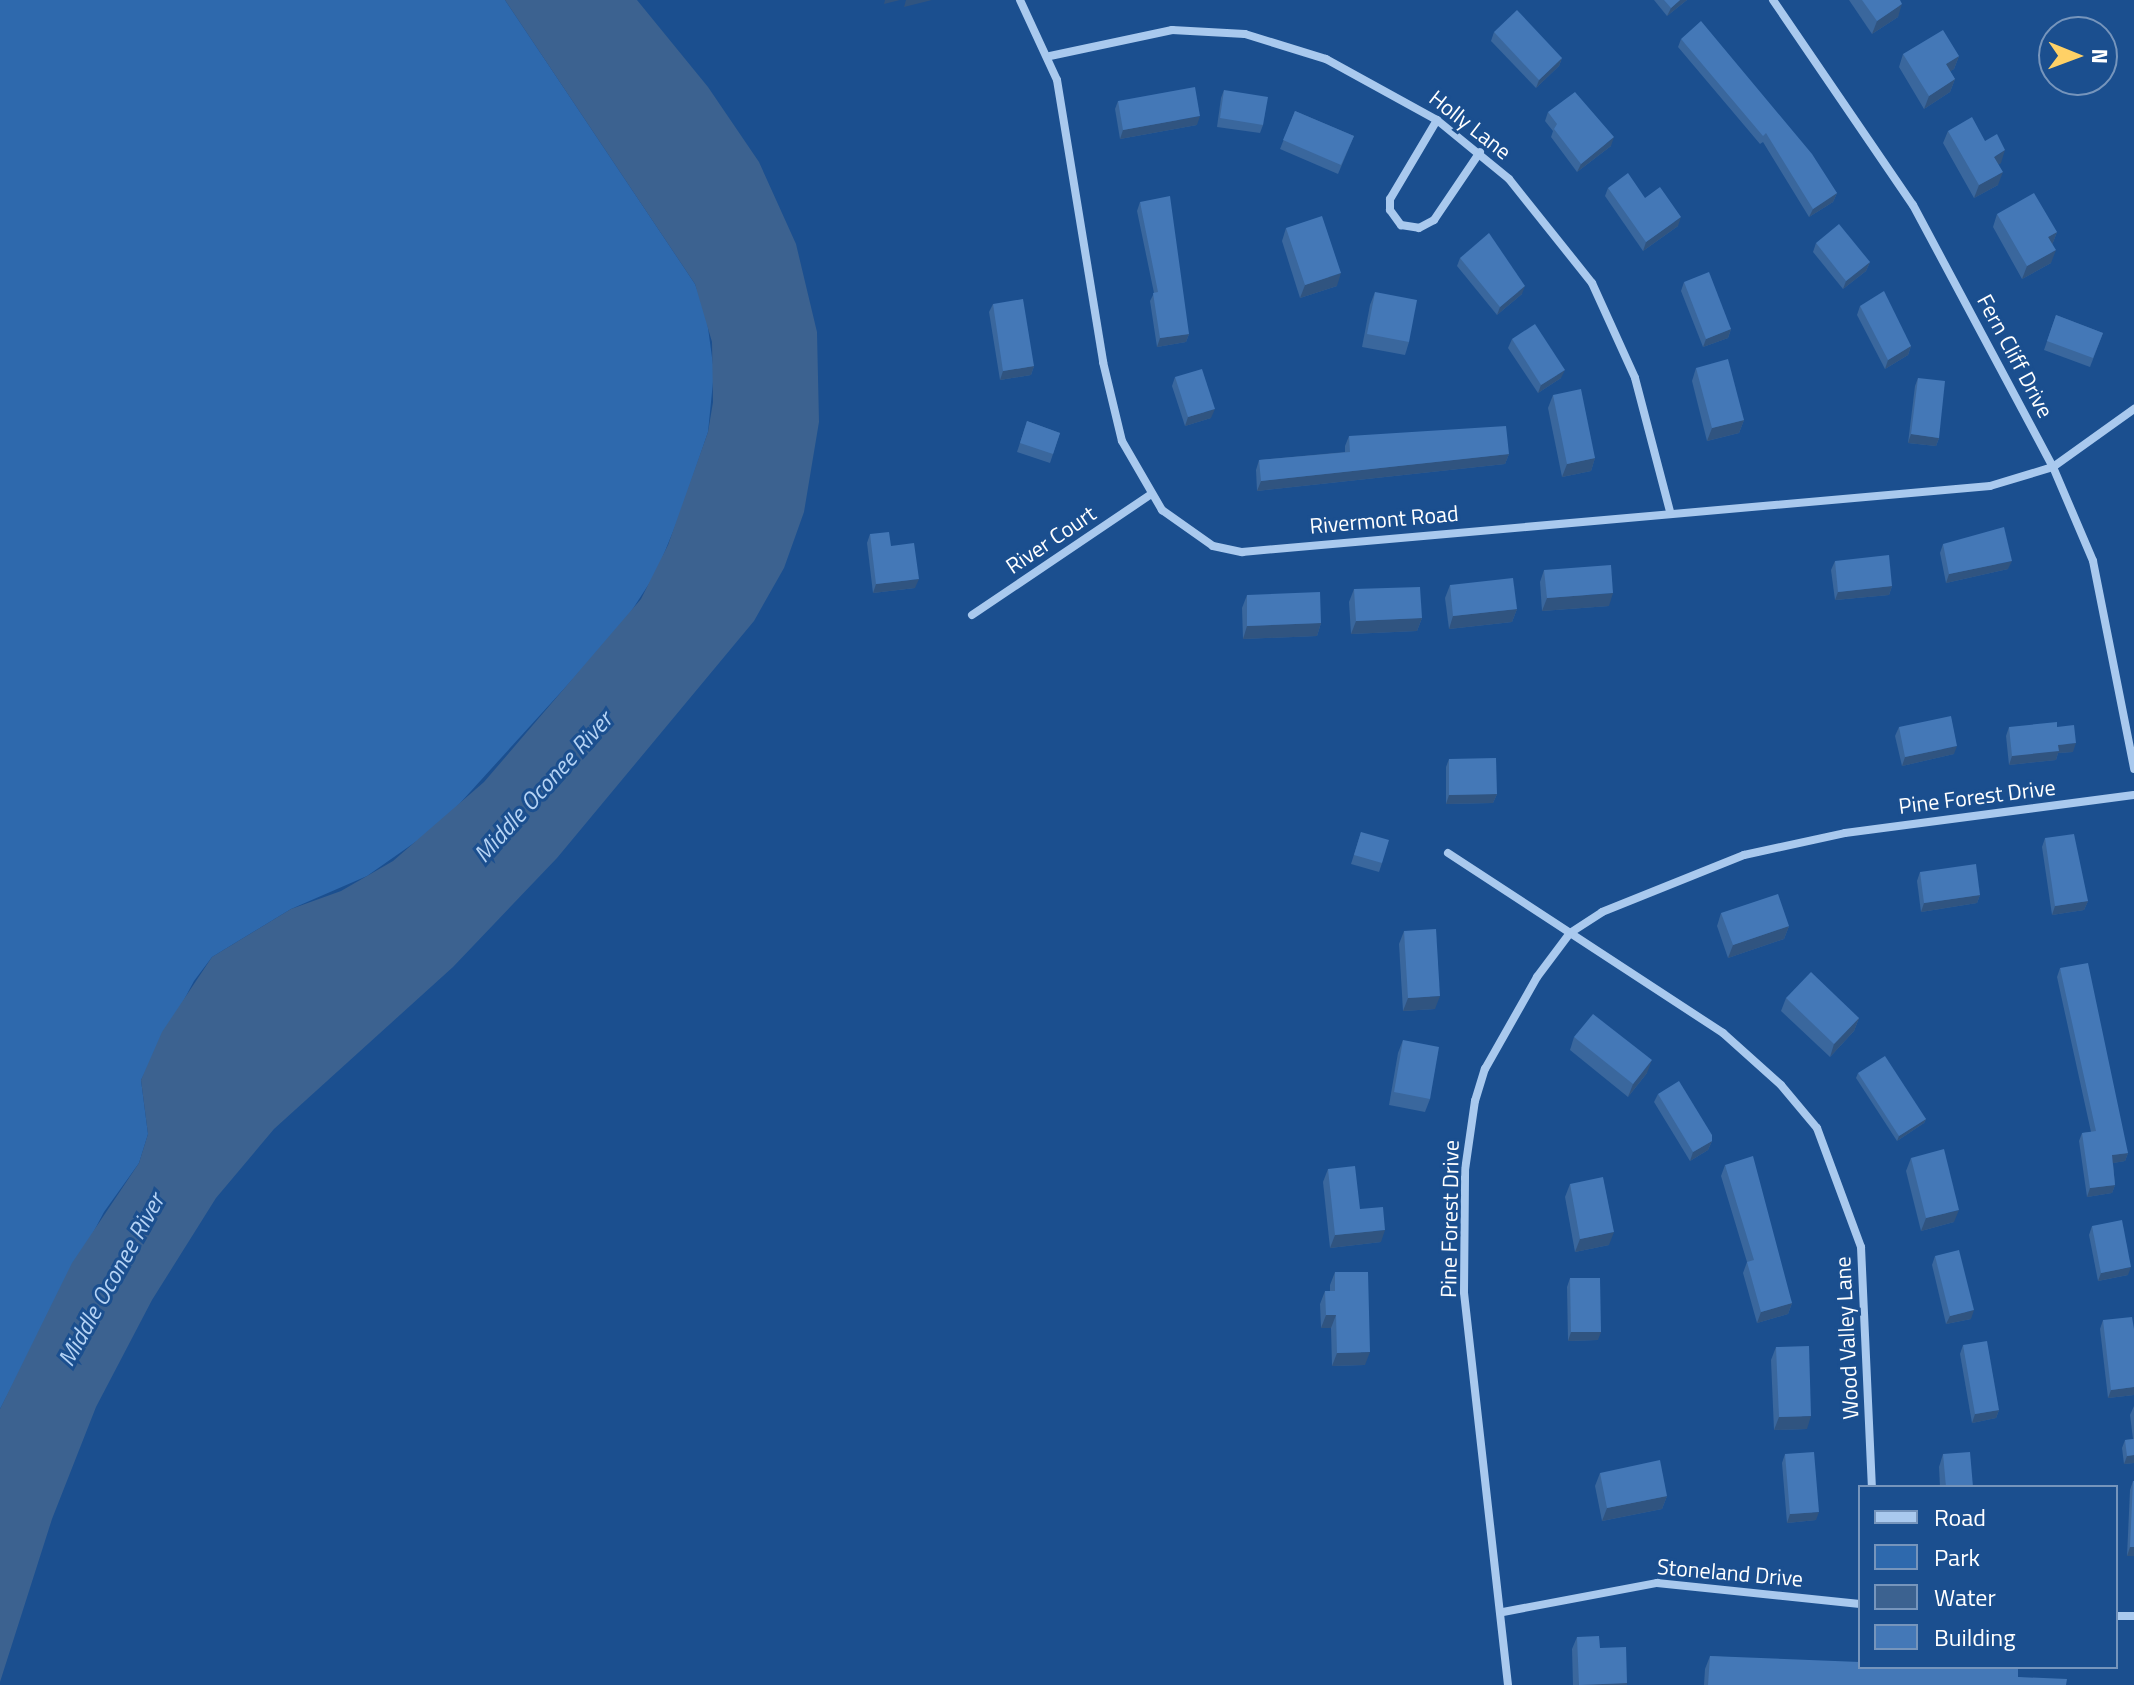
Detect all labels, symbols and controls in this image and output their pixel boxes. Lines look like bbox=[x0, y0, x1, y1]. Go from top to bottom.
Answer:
north arrow bbox=[2038, 16, 2118, 96]
text: N bbox=[2083, 48, 2117, 64]
street label: Holly Lane bbox=[1424, 85, 1516, 165]
street label: Fern Cliff Drive bbox=[1971, 290, 2059, 422]
street label: River Court bbox=[1001, 500, 1101, 580]
street label: Rivermont Road bbox=[1308, 500, 1460, 540]
water label: Middle Oconee River bbox=[468, 706, 618, 868]
street label: Pine Forest Drive bbox=[1897, 774, 2057, 820]
street label: Pine Forest Drive bbox=[1435, 1140, 1465, 1298]
water label: Middle Oconee River bbox=[52, 1189, 170, 1371]
street label: Wood Valley Lane bbox=[1830, 1256, 1864, 1420]
legend bbox=[1858, 1485, 2118, 1669]
text: Road bbox=[1934, 1499, 1986, 1535]
text: Park bbox=[1934, 1539, 1980, 1575]
street label: Stoneland Drive bbox=[1656, 1553, 1804, 1593]
text: Water bbox=[1934, 1579, 1996, 1615]
text: Building bbox=[1934, 1619, 2016, 1655]

